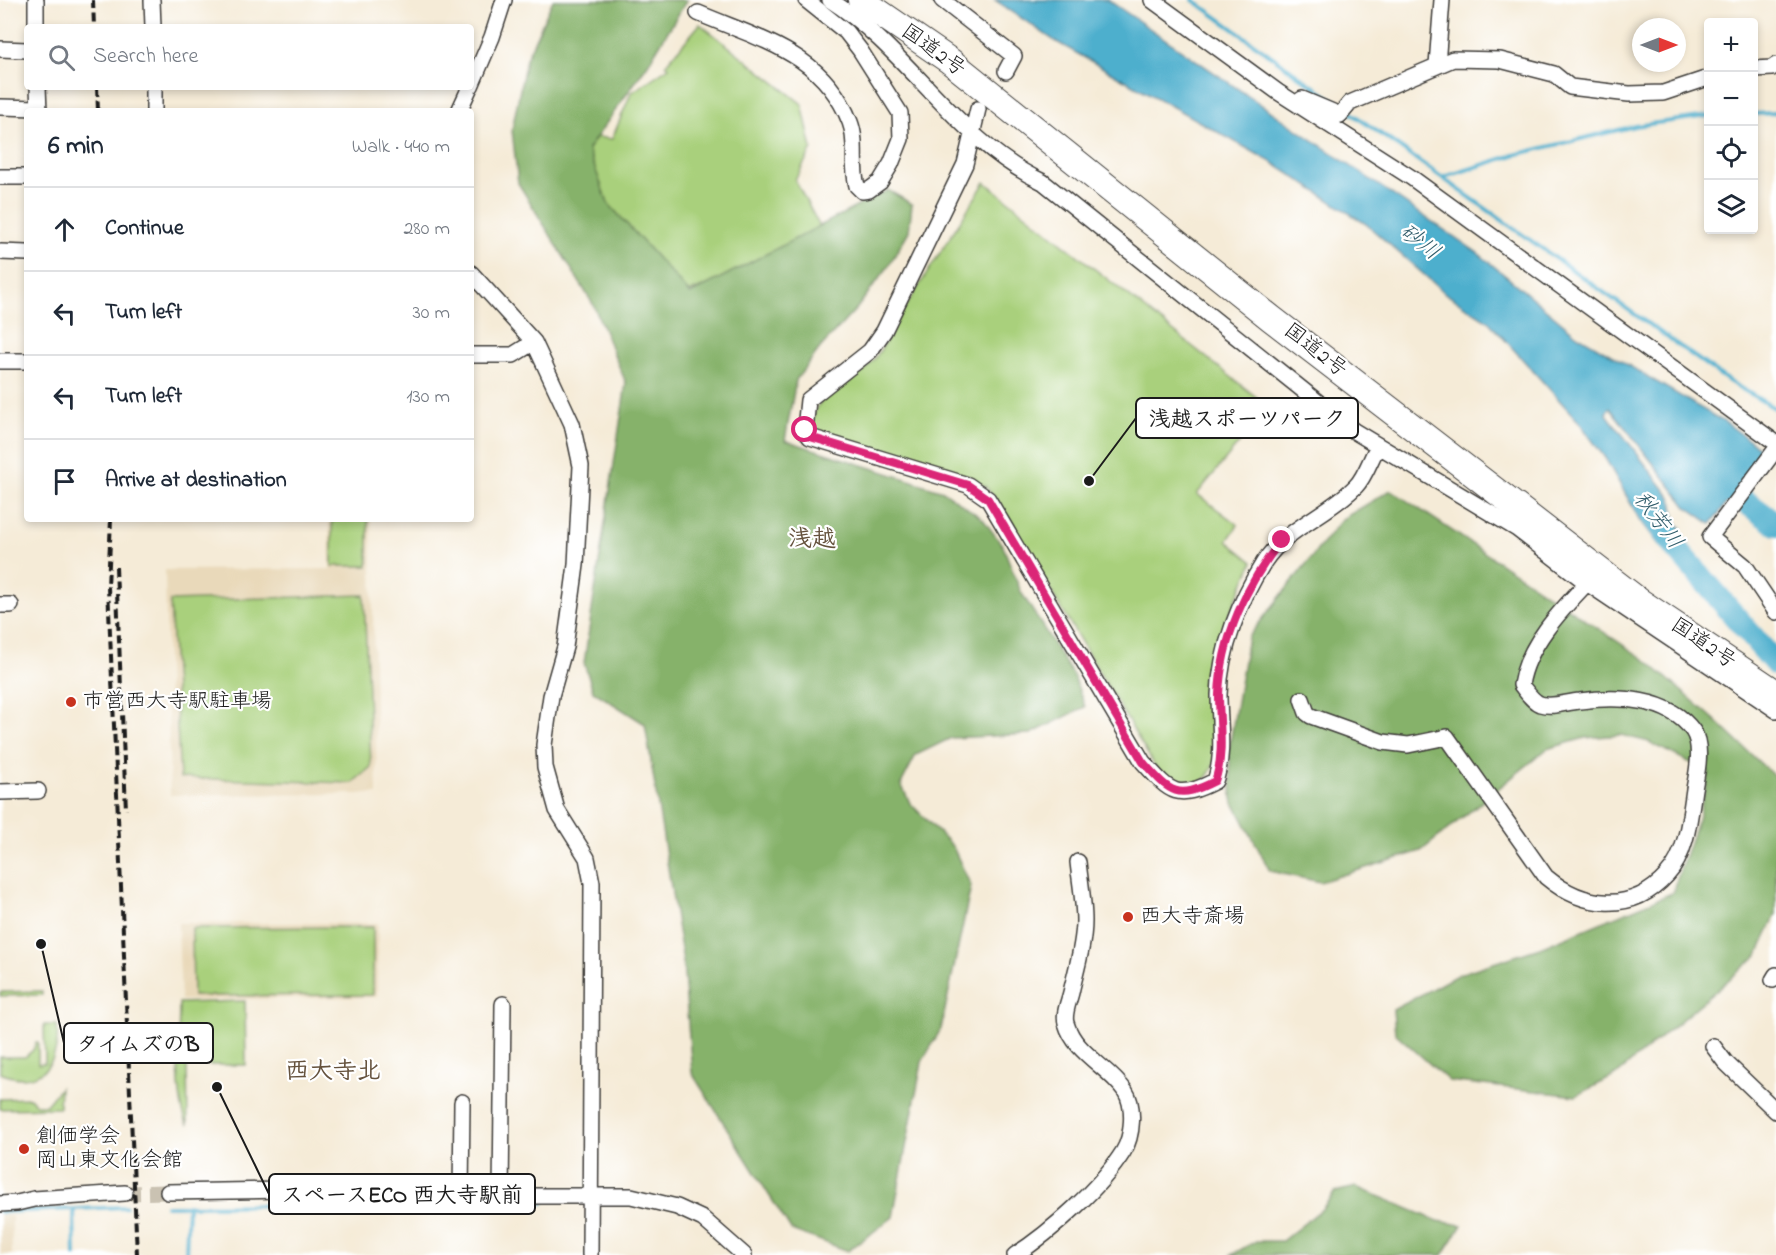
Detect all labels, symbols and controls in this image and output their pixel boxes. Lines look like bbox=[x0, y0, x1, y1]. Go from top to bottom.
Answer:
street label: 国道2号 bbox=[894, 17, 972, 85]
north arrow bbox=[1632, 18, 1686, 72]
map controls bbox=[1704, 18, 1758, 234]
button: + bbox=[1704, 18, 1758, 72]
search box bbox=[24, 24, 474, 90]
icon: search bbox=[45, 41, 78, 74]
text: Search here bbox=[93, 41, 198, 73]
button: − bbox=[1704, 72, 1758, 126]
button: locate bbox=[1704, 126, 1758, 180]
text: 6 min bbox=[48, 128, 104, 166]
text: Walk · 440 m bbox=[352, 133, 450, 162]
button: layers bbox=[1704, 180, 1758, 234]
icon: ahead bbox=[48, 213, 81, 246]
text: Continue bbox=[105, 213, 184, 245]
text: 280 m bbox=[403, 215, 450, 244]
water label: 砂川 bbox=[1392, 217, 1446, 269]
icon: left bbox=[48, 297, 81, 330]
text: Turn left bbox=[105, 297, 182, 329]
text: 30 m bbox=[413, 299, 450, 328]
street label: 国道2号 bbox=[1277, 317, 1353, 385]
icon: left bbox=[48, 381, 81, 414]
text: Turn left bbox=[105, 381, 182, 413]
text: 130 m bbox=[406, 383, 450, 412]
callout: 浅越スポーツパーク bbox=[1136, 398, 1358, 438]
text: 浅越スポーツパーク bbox=[1148, 405, 1346, 437]
route start bbox=[791, 416, 817, 442]
icon: arrive bbox=[48, 465, 81, 498]
text: Arrive at destination bbox=[105, 465, 287, 497]
water label: 秋芳川 bbox=[1624, 485, 1690, 557]
district label: 浅越 bbox=[788, 523, 836, 558]
route end bbox=[1268, 526, 1294, 552]
street label: 国道2号 bbox=[1664, 611, 1742, 677]
place label: 市営西大寺駅駐車場 bbox=[83, 687, 272, 717]
marker: 市営西大寺駅駐車場 bbox=[64, 695, 78, 709]
place label: 西大寺斎場 bbox=[1140, 902, 1245, 932]
marker: 西大寺斎場 bbox=[1121, 910, 1135, 924]
callout: タイムズのB bbox=[64, 1023, 213, 1063]
text: タイムズのB bbox=[76, 1030, 200, 1062]
district label: 西大寺北 bbox=[285, 1055, 381, 1090]
place label: 創価学会 岡山東文化会館 bbox=[36, 1122, 183, 1176]
marker: 創価学会 岡山東文化会館 bbox=[17, 1142, 31, 1156]
callout: スペースECO 西大寺駅前 bbox=[269, 1174, 535, 1214]
text: スペースECO 西大寺駅前 bbox=[281, 1181, 523, 1213]

